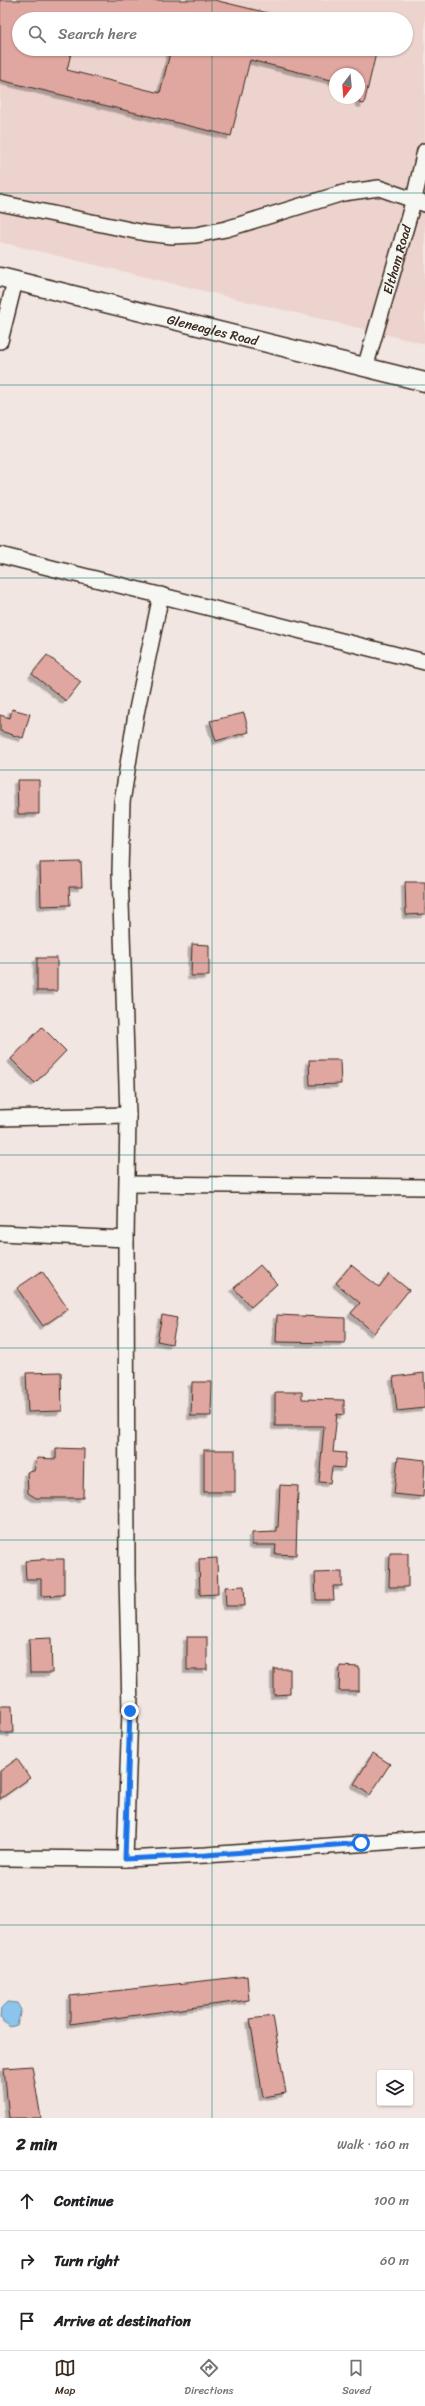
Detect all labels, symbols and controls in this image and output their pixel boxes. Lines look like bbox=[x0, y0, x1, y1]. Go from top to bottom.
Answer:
search box bbox=[12, 12, 413, 56]
text: Search here bbox=[58, 21, 137, 47]
icon: search bbox=[26, 23, 48, 45]
north arrow bbox=[329, 68, 365, 104]
street label: Eltham Road bbox=[376, 221, 418, 297]
street label: Gleneagles Road bbox=[165, 308, 262, 353]
route end bbox=[121, 1702, 139, 1720]
route start bbox=[352, 1834, 370, 1852]
map controls bbox=[377, 2070, 413, 2106]
button: layers bbox=[377, 2070, 413, 2106]
text: 2 min bbox=[16, 2129, 57, 2159]
text: Walk · 160 m bbox=[337, 2133, 409, 2156]
text: Continue bbox=[54, 2188, 114, 2214]
text: 100 m bbox=[374, 2189, 409, 2212]
icon: ahead bbox=[16, 2190, 38, 2212]
text: Turn right bbox=[54, 2248, 119, 2274]
text: 60 m bbox=[380, 2249, 409, 2272]
icon: right bbox=[16, 2250, 38, 2272]
text: Arrive at destination bbox=[54, 2308, 191, 2334]
icon: arrive bbox=[16, 2310, 38, 2332]
tab: Map bbox=[54, 2357, 76, 2400]
tab: Directions bbox=[184, 2357, 234, 2400]
tab: Saved bbox=[342, 2357, 371, 2400]

